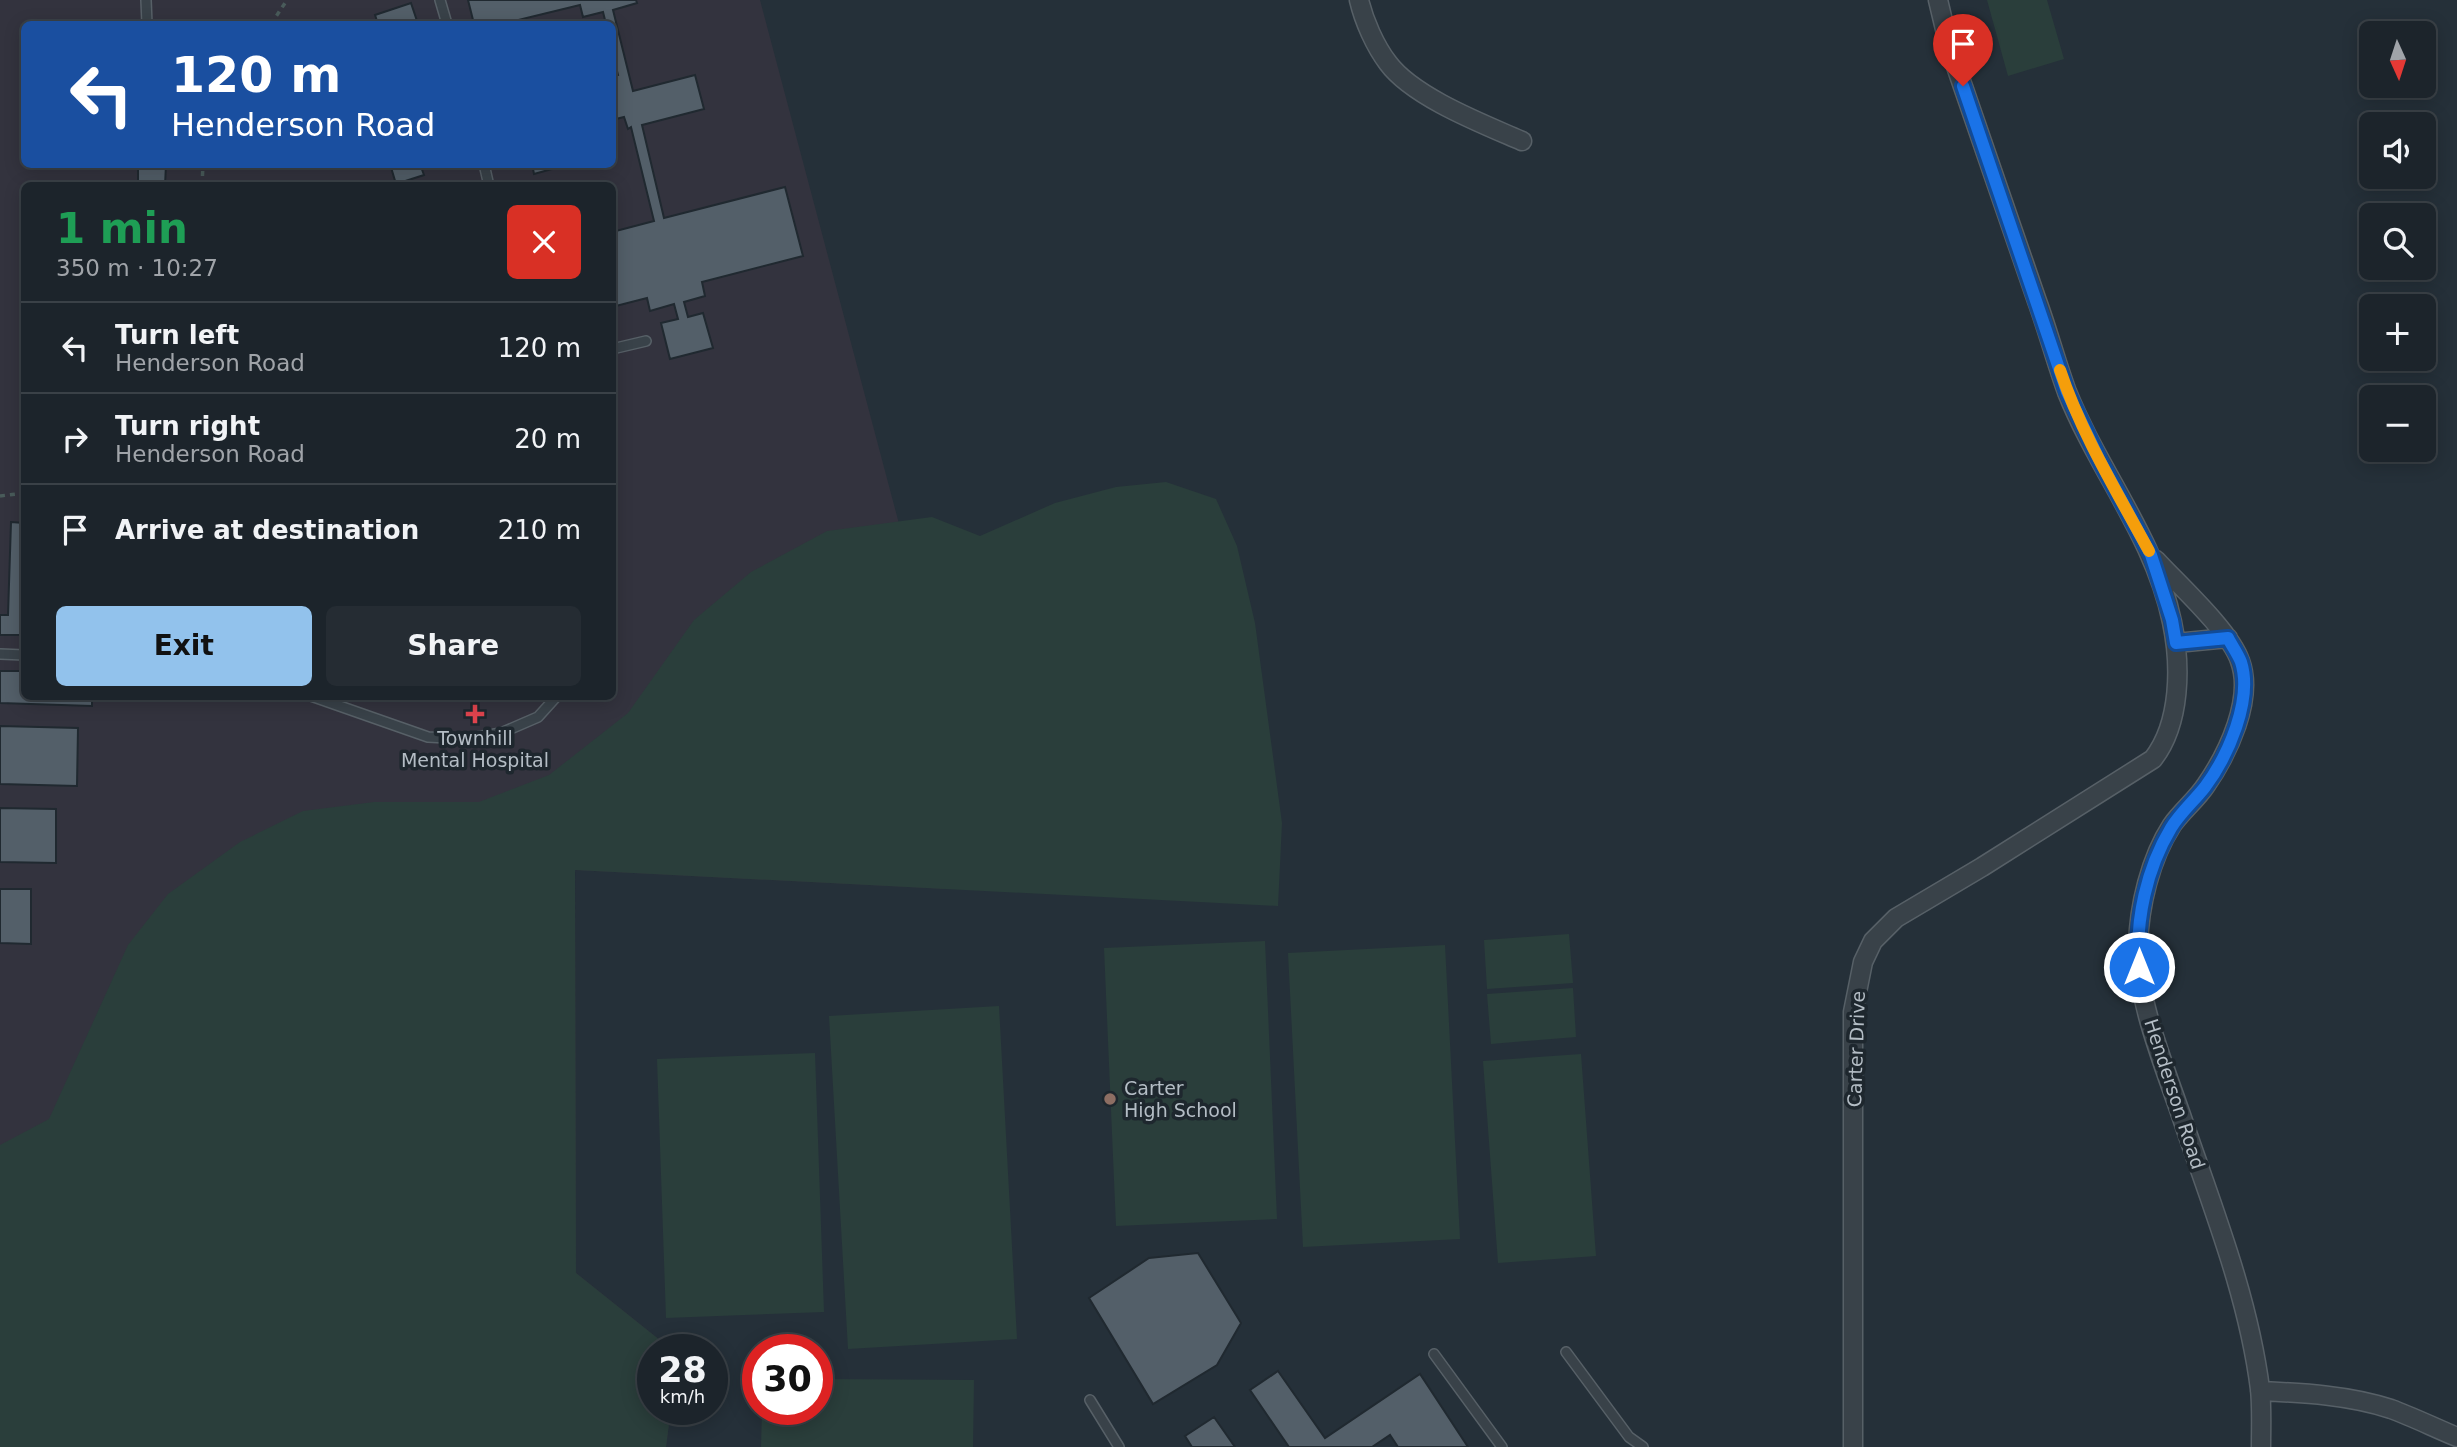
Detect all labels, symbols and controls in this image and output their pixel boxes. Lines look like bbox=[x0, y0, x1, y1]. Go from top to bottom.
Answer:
pin bbox=[1933, 14, 1993, 86]
north arrow bbox=[2359, 21, 2436, 98]
map controls bbox=[2359, 21, 2436, 462]
icon: arrive bbox=[1944, 25, 1982, 63]
text: 120 m bbox=[171, 47, 341, 104]
icon: left bbox=[56, 49, 147, 140]
text: Henderson Road bbox=[171, 106, 435, 144]
button: sound bbox=[2359, 112, 2436, 189]
button: search bbox=[2359, 203, 2436, 280]
text: 1 min bbox=[56, 204, 188, 253]
button: close bbox=[507, 205, 581, 279]
text: 350 m · 10:27 bbox=[56, 255, 218, 281]
button: + bbox=[2359, 294, 2436, 371]
text: Turn left bbox=[115, 320, 239, 350]
icon: left bbox=[56, 329, 94, 367]
text: 120 m bbox=[498, 333, 581, 363]
text: Henderson Road bbox=[115, 350, 305, 376]
button: − bbox=[2359, 385, 2436, 462]
text: Turn right bbox=[115, 411, 260, 441]
icon: right bbox=[56, 420, 94, 458]
text: 20 m bbox=[514, 424, 581, 454]
text: Henderson Road bbox=[115, 441, 305, 467]
icon: arrive bbox=[56, 511, 94, 549]
text: Arrive at destination bbox=[115, 515, 419, 545]
text: 210 m bbox=[498, 515, 581, 545]
button: Exit bbox=[56, 606, 312, 686]
button: Share bbox=[326, 606, 581, 686]
marker: Townhill Mental Hospital bbox=[465, 704, 485, 724]
place label: Townhill Mental Hospital bbox=[401, 727, 549, 771]
position arrow bbox=[2102, 930, 2176, 1004]
street label: Carter Drive bbox=[1843, 990, 1869, 1108]
street label: Henderson Road bbox=[2140, 1016, 2210, 1172]
place label: Carter High School bbox=[1124, 1077, 1237, 1121]
marker: Carter High School bbox=[1102, 1091, 1118, 1107]
speed limit sign: 30 bbox=[742, 1334, 833, 1425]
text: 28 bbox=[658, 1350, 707, 1390]
text: km/h bbox=[660, 1386, 705, 1407]

